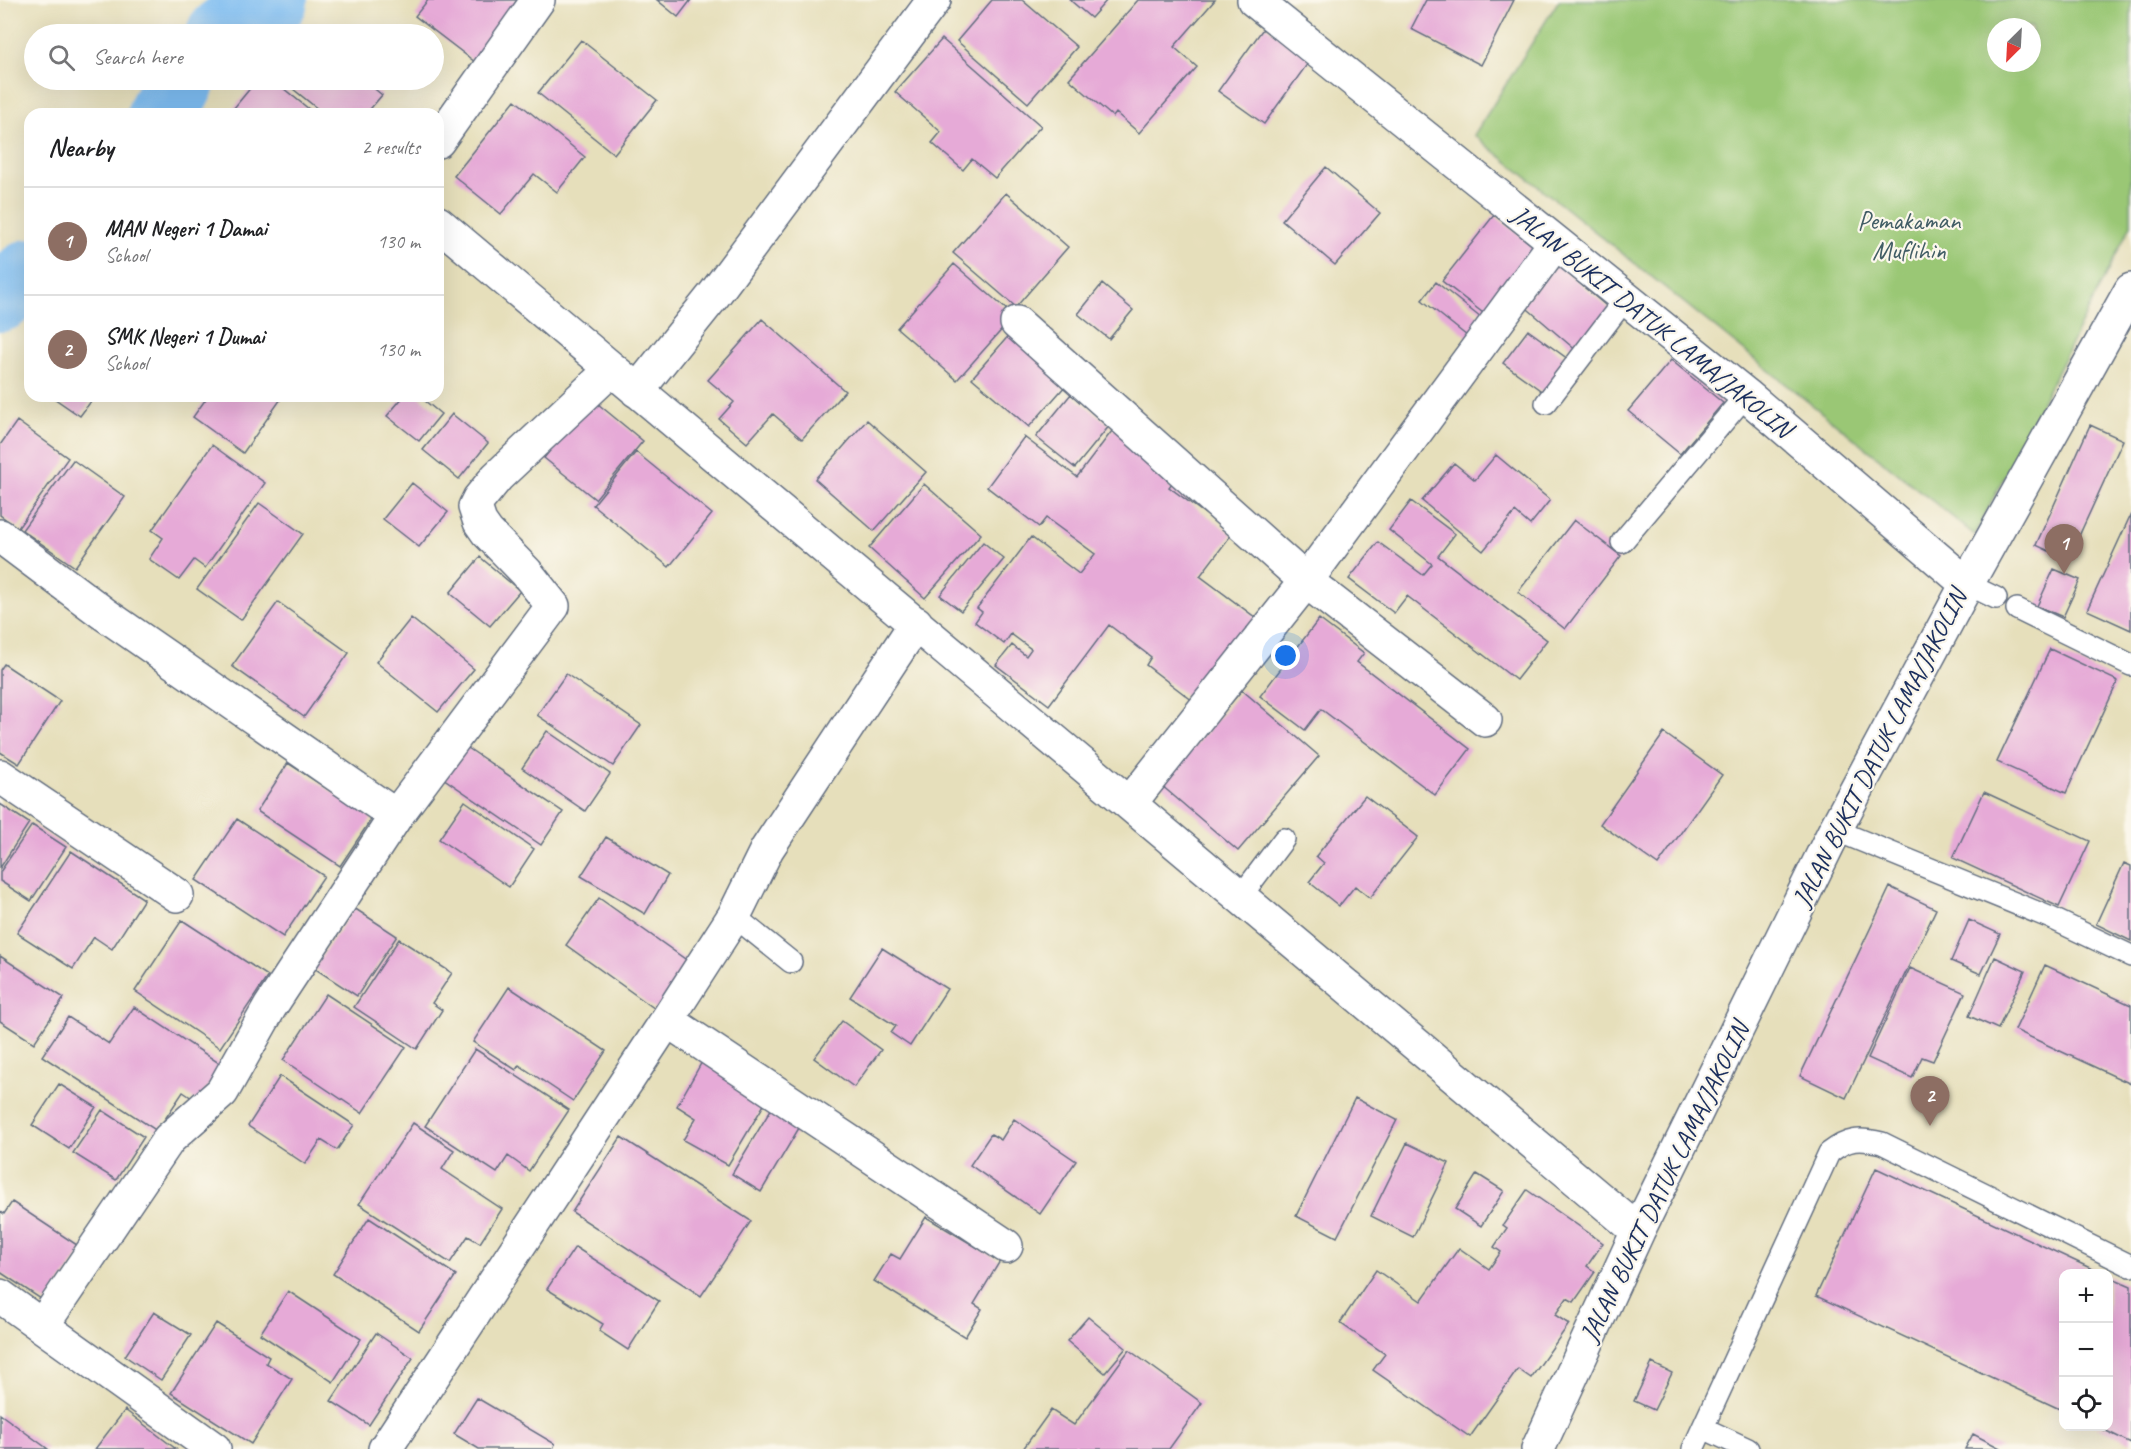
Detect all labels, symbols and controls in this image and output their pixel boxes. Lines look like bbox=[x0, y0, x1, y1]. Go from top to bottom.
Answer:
north arrow bbox=[1987, 18, 2041, 72]
search box bbox=[24, 24, 444, 90]
icon: search bbox=[45, 41, 78, 74]
text: Search here bbox=[93, 43, 183, 71]
text: Nearby bbox=[48, 131, 113, 164]
text: 2 results bbox=[361, 135, 420, 160]
street label: JALAN BUKIT DATUK LAMA/JAKOLIN bbox=[1503, 197, 1802, 448]
park label: Pemakaman Muflihin bbox=[1858, 204, 1962, 267]
text: MAN Negeri 1 Damai bbox=[105, 215, 267, 243]
text: 1 bbox=[63, 229, 72, 254]
text: 130 m bbox=[377, 229, 420, 254]
text: School bbox=[105, 243, 148, 268]
text: SMK Negeri 1 Dumai bbox=[105, 323, 264, 351]
text: 2 bbox=[63, 337, 72, 362]
text: 130 m bbox=[377, 337, 420, 362]
text: School bbox=[105, 351, 148, 376]
pin: 1 bbox=[2044, 524, 2084, 574]
street label: JALAN BUKIT DATUK LAMA/JAKOLIN bbox=[1784, 580, 1976, 914]
your location bbox=[1271, 641, 1300, 670]
street label: JALAN BUKIT DATUK LAMA/JAKOLIN bbox=[1572, 1013, 1758, 1349]
pin: 2 bbox=[1910, 1076, 1950, 1126]
map controls bbox=[2059, 1269, 2113, 1431]
button: + bbox=[2059, 1269, 2113, 1323]
button: − bbox=[2059, 1323, 2113, 1377]
button: locate bbox=[2059, 1377, 2113, 1431]

